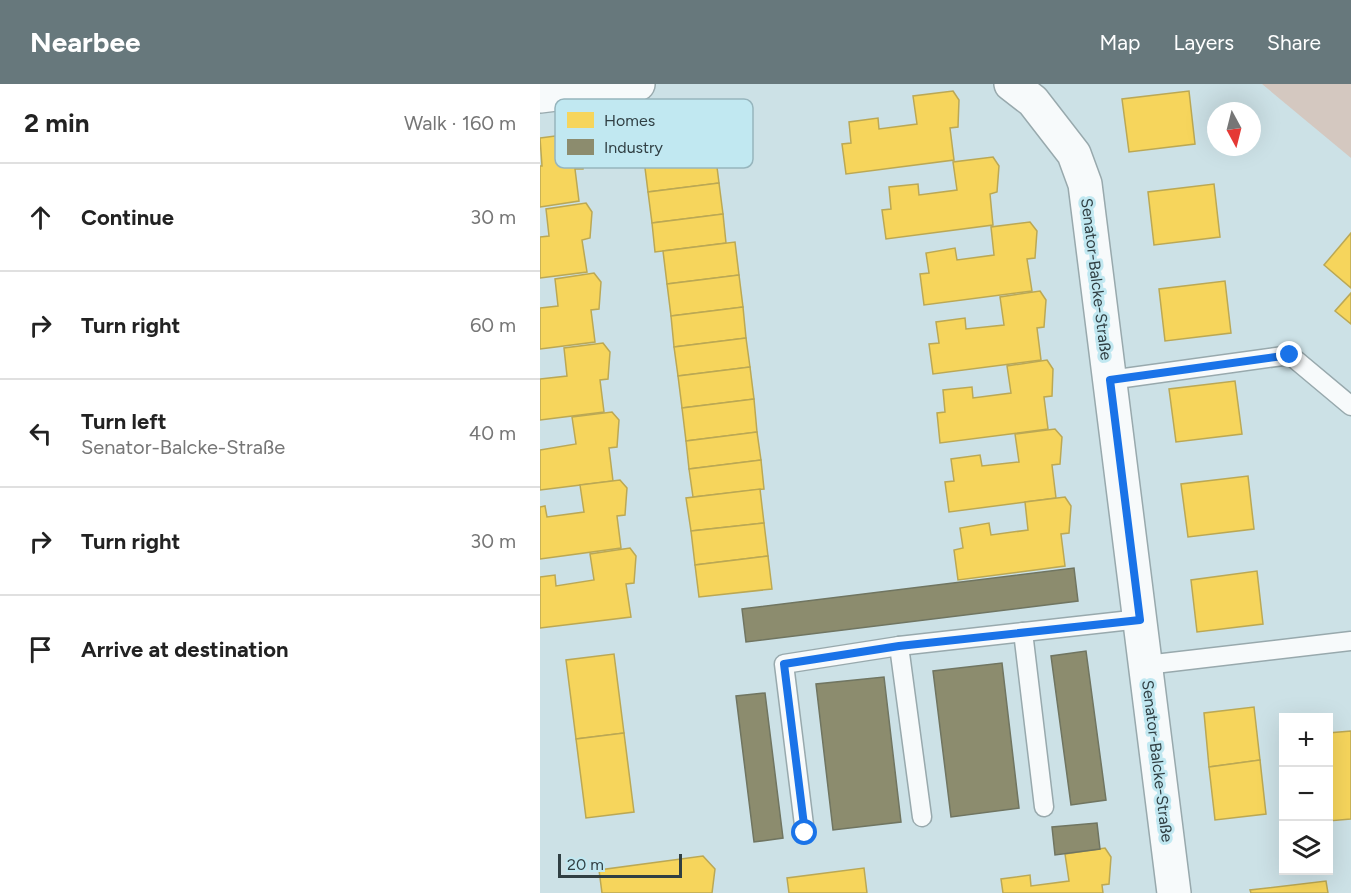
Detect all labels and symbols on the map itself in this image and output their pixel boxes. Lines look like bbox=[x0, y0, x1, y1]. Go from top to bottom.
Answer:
legend bbox=[555, 99, 753, 168]
north arrow bbox=[1207, 102, 1261, 156]
text: Homes bbox=[604, 111, 655, 130]
text: Industry bbox=[604, 138, 663, 157]
street label: Senator-Balcke-Straße bbox=[1077, 197, 1116, 362]
route end bbox=[1276, 341, 1302, 367]
street label: Senator-Balcke-Straße bbox=[1138, 679, 1177, 844]
route start bbox=[791, 819, 817, 845]
scale bar bbox=[558, 851, 682, 878]

